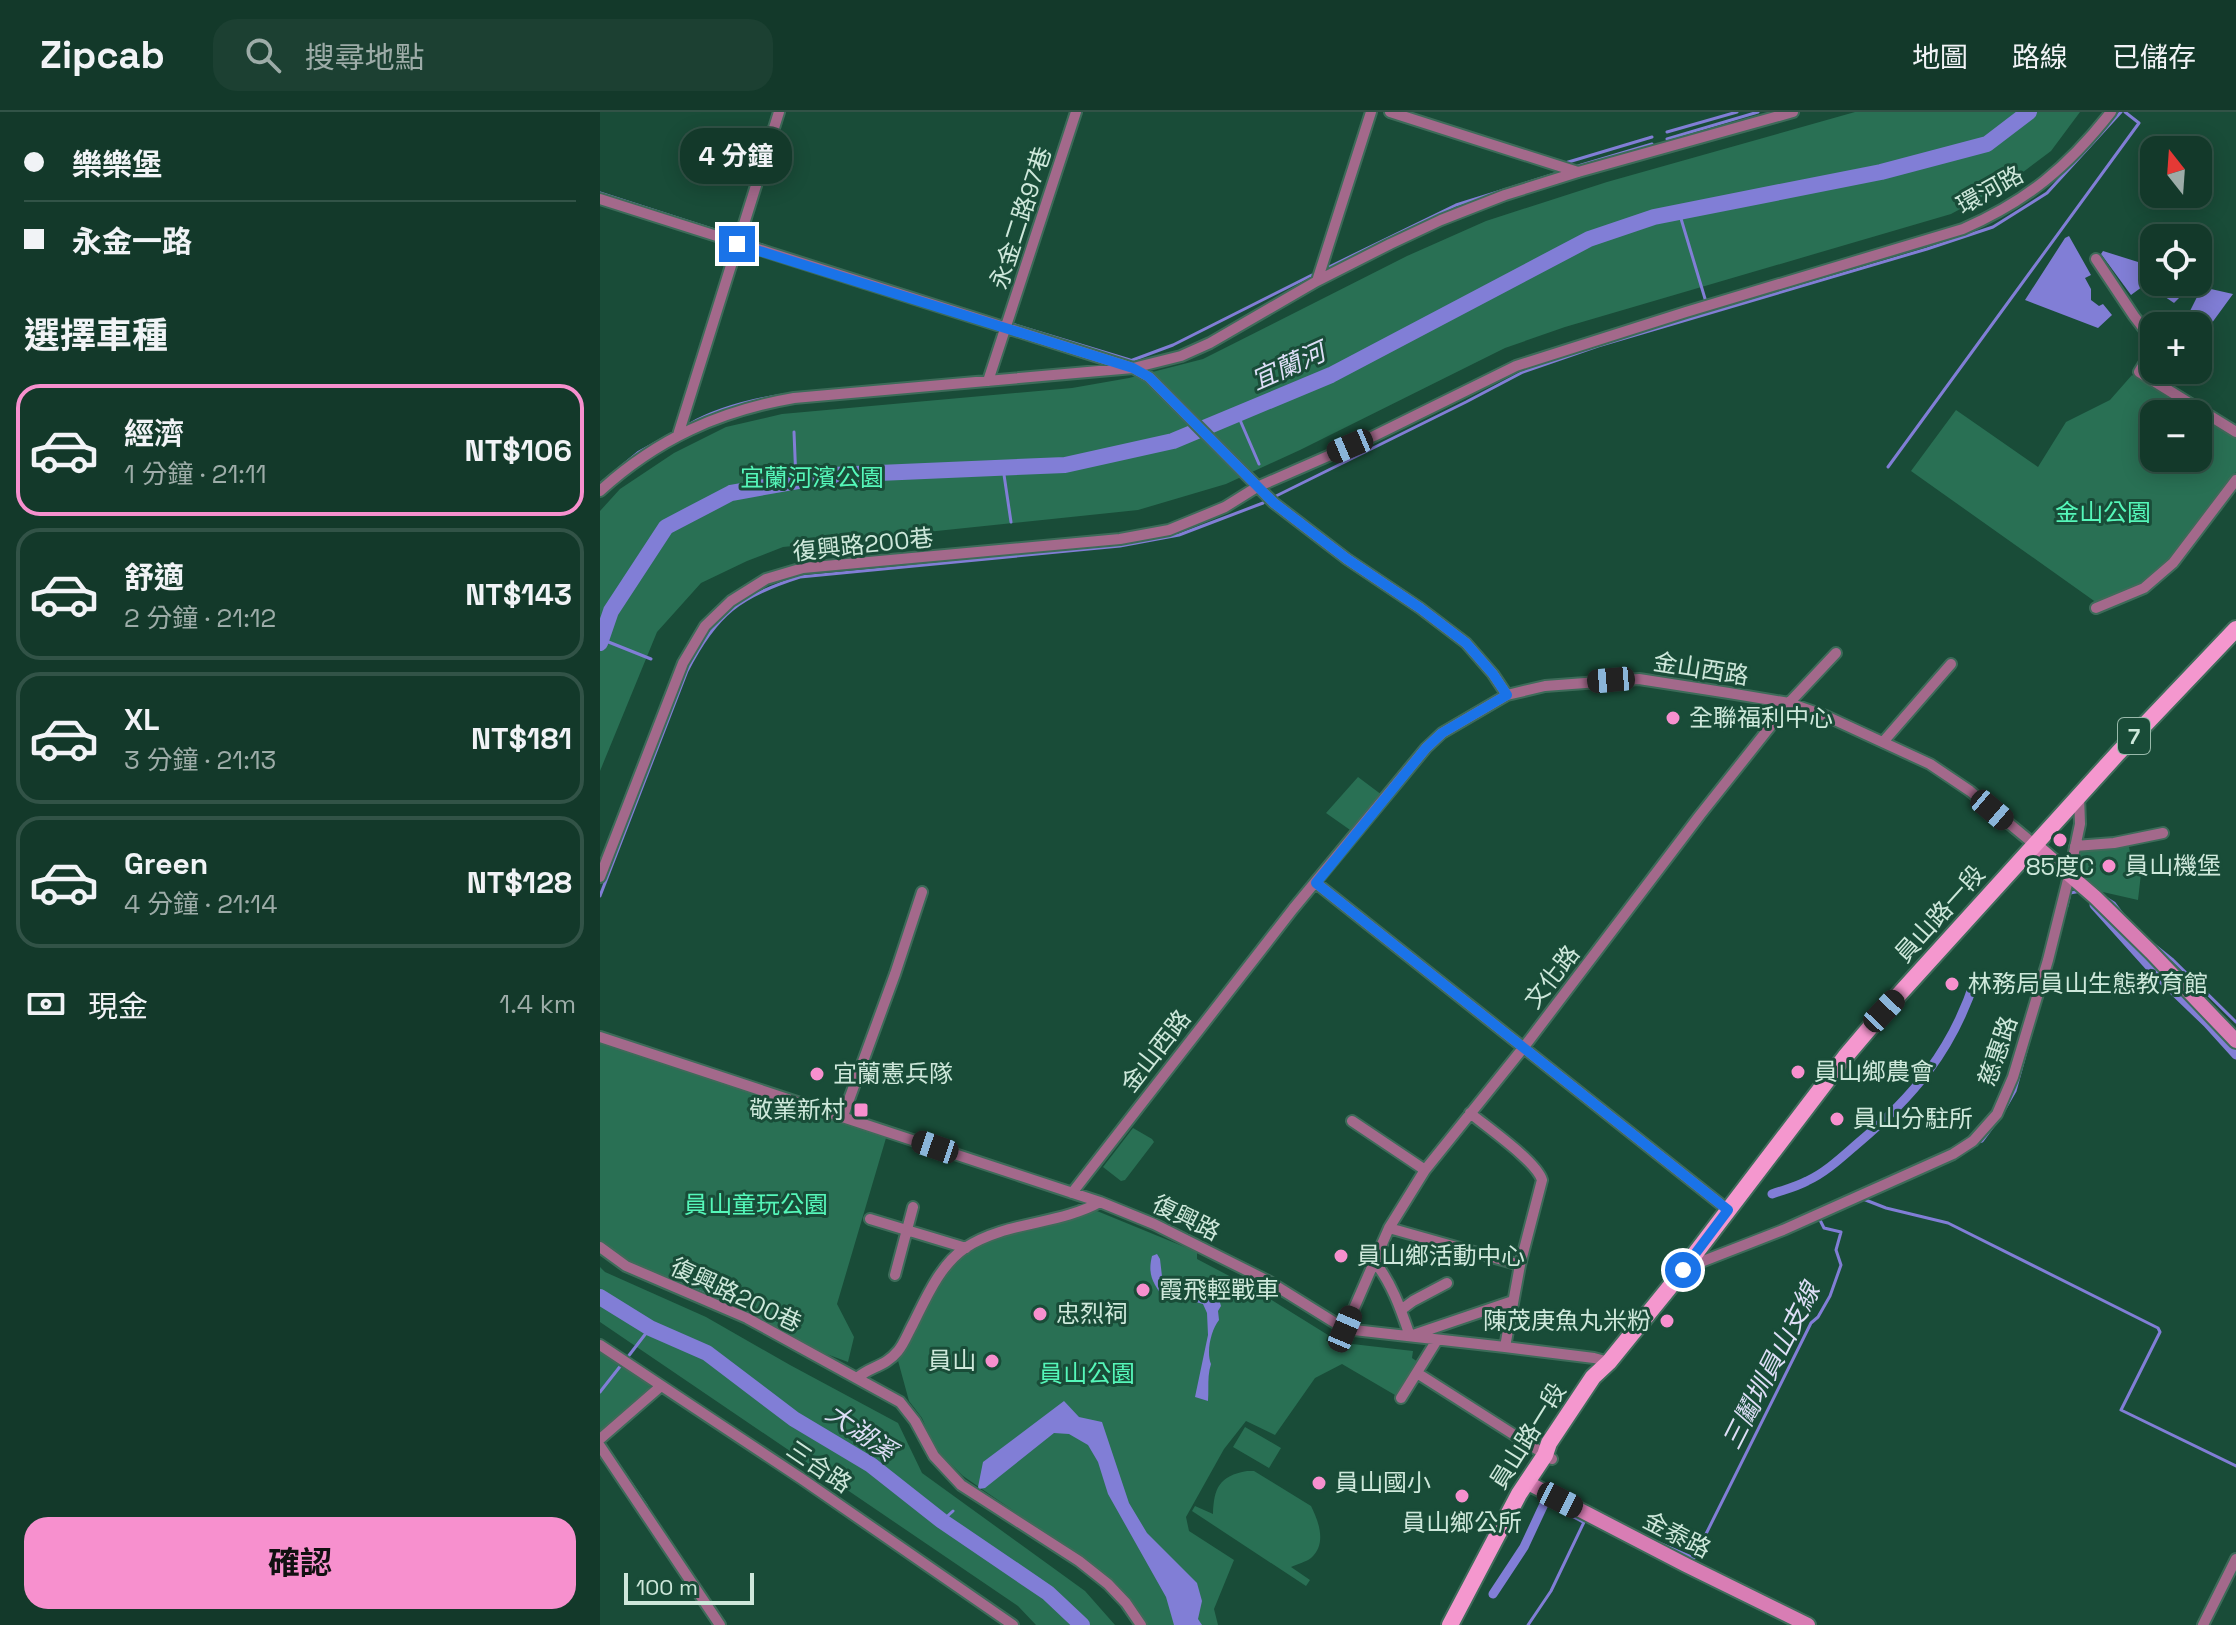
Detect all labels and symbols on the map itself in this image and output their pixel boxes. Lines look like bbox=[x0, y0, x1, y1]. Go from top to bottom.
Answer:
callout: 4 分鐘 bbox=[681, 128, 793, 184]
north arrow bbox=[2140, 136, 2212, 208]
street label: 永金二路97巷 bbox=[983, 143, 1058, 293]
street label: 環河路 bbox=[1951, 159, 2029, 221]
route end bbox=[719, 226, 755, 262]
water label: 宜蘭河 bbox=[1245, 333, 1335, 397]
car bbox=[1323, 426, 1377, 466]
park label: 宜蘭河濱公園 bbox=[740, 462, 884, 493]
park label: 金山公園 bbox=[2055, 497, 2151, 528]
street label: 復興路200巷 bbox=[791, 522, 935, 567]
street label: 金山西路 bbox=[1651, 646, 1751, 691]
car bbox=[1586, 666, 1636, 694]
place label: 全聯福利中心 bbox=[1689, 702, 1833, 733]
marker: 全聯福利中心 bbox=[1664, 709, 1682, 727]
road number: 7 bbox=[2118, 718, 2150, 754]
car bbox=[1966, 785, 2018, 835]
marker: 85度C bbox=[2051, 831, 2069, 849]
place label: 員山機堡 bbox=[2125, 850, 2221, 881]
place label: 85度C bbox=[2026, 851, 2094, 882]
marker: 員山機堡 bbox=[2100, 857, 2118, 875]
street label: 員山路一段 bbox=[1888, 859, 1991, 969]
street label: 文化路 bbox=[1517, 939, 1586, 1015]
place label: 林務局員山生態教育館 bbox=[1968, 968, 2208, 999]
marker: 林務局員山生態教育館 bbox=[1943, 975, 1961, 993]
car bbox=[1859, 985, 1909, 1037]
street label: 金山西路 bbox=[1114, 1003, 1197, 1098]
street label: 慈惠路 bbox=[1971, 1012, 2024, 1090]
place label: 員山鄉農會 bbox=[1814, 1056, 1934, 1087]
place label: 宜蘭憲兵隊 bbox=[833, 1058, 953, 1089]
marker: 員山鄉農會 bbox=[1789, 1063, 1807, 1081]
marker: 宜蘭憲兵隊 bbox=[808, 1065, 826, 1083]
place label: 敬業新村 bbox=[749, 1094, 845, 1125]
marker: 敬業新村 bbox=[852, 1101, 870, 1119]
place label: 員山分駐所 bbox=[1853, 1103, 1973, 1134]
marker: 員山分駐所 bbox=[1828, 1110, 1846, 1128]
car bbox=[908, 1128, 962, 1166]
street label: 復興路 bbox=[1147, 1188, 1225, 1247]
park label: 員山童玩公園 bbox=[684, 1189, 828, 1220]
place label: 員山鄉活動中心 bbox=[1357, 1240, 1525, 1271]
marker: 員山鄉活動中心 bbox=[1332, 1247, 1350, 1265]
street label: 復興路200巷 bbox=[666, 1251, 807, 1338]
route start bbox=[1665, 1252, 1701, 1288]
place label: 霞飛輕戰車 bbox=[1159, 1274, 1279, 1305]
water label: 三鬮圳員山支線 bbox=[1715, 1275, 1829, 1455]
marker: 霞飛輕戰車 bbox=[1134, 1281, 1152, 1299]
place label: 忠烈祠 bbox=[1056, 1298, 1128, 1329]
car bbox=[1325, 1302, 1365, 1356]
marker: 忠烈祠 bbox=[1031, 1305, 1049, 1323]
place label: 陳茂庚魚丸米粉 bbox=[1483, 1305, 1651, 1336]
marker: 陳茂庚魚丸米粉 bbox=[1658, 1312, 1676, 1330]
place label: 員山 bbox=[928, 1345, 976, 1376]
marker: 員山 bbox=[983, 1352, 1001, 1370]
park label: 員山公園 bbox=[1039, 1358, 1135, 1389]
street label: 員山路一段 bbox=[1483, 1377, 1573, 1495]
water label: 大湖溪 bbox=[819, 1396, 906, 1471]
street label: 三合路 bbox=[781, 1434, 858, 1500]
place label: 員山國小 bbox=[1335, 1467, 1431, 1498]
marker: 員山國小 bbox=[1310, 1474, 1328, 1492]
car bbox=[1533, 1478, 1587, 1522]
marker: 員山鄉公所 bbox=[1453, 1487, 1471, 1505]
street label: 金泰路 bbox=[1638, 1504, 1716, 1565]
place label: 員山鄉公所 bbox=[1402, 1507, 1522, 1538]
scale bar bbox=[624, 1569, 754, 1605]

